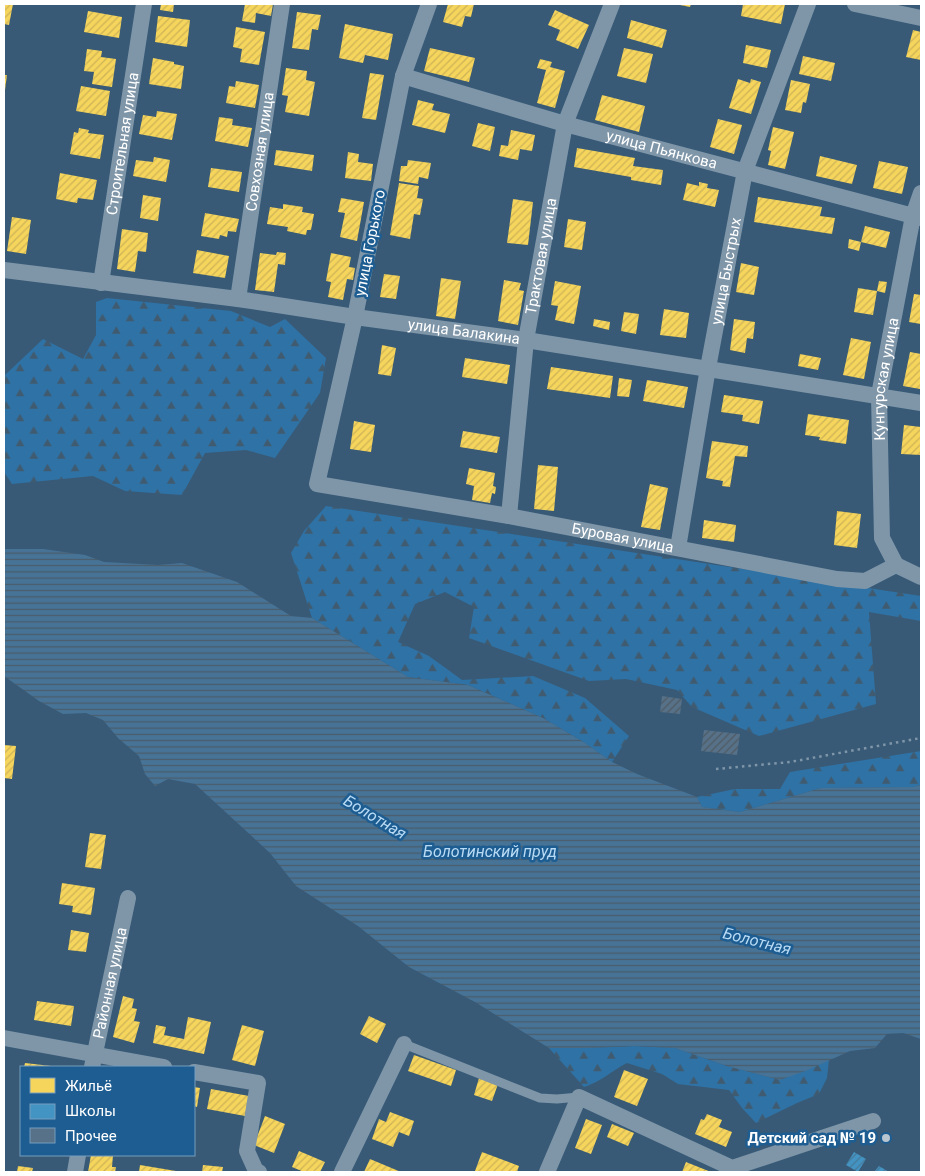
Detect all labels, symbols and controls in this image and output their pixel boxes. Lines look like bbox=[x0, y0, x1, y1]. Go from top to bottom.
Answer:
street label: Строительная улица bbox=[103, 71, 142, 216]
street label: Совхозная улица bbox=[242, 91, 278, 213]
street label: улица Пьянкова bbox=[604, 126, 719, 173]
street label: улица Горького bbox=[351, 188, 389, 298]
street label: Трактовая улица bbox=[522, 196, 561, 316]
street label: улица Быстрых bbox=[707, 216, 745, 326]
street label: улица Балакина bbox=[407, 315, 521, 348]
street label: Кунгурская улица bbox=[870, 316, 903, 441]
street label: Буровая улица bbox=[570, 519, 675, 556]
water label: Болотная bbox=[340, 791, 410, 843]
water label: Болотинский пруд bbox=[423, 842, 557, 861]
water label: Болотная bbox=[721, 923, 793, 959]
street label: Районная улица bbox=[89, 926, 131, 1040]
legend bbox=[20, 1066, 195, 1156]
text: Жильё bbox=[65, 1077, 112, 1095]
text: Школы bbox=[65, 1102, 116, 1120]
text: Прочее bbox=[65, 1127, 117, 1145]
place label: Детский сад № 19 bbox=[748, 1129, 876, 1147]
marker: Детский сад № 19 bbox=[880, 1132, 892, 1144]

